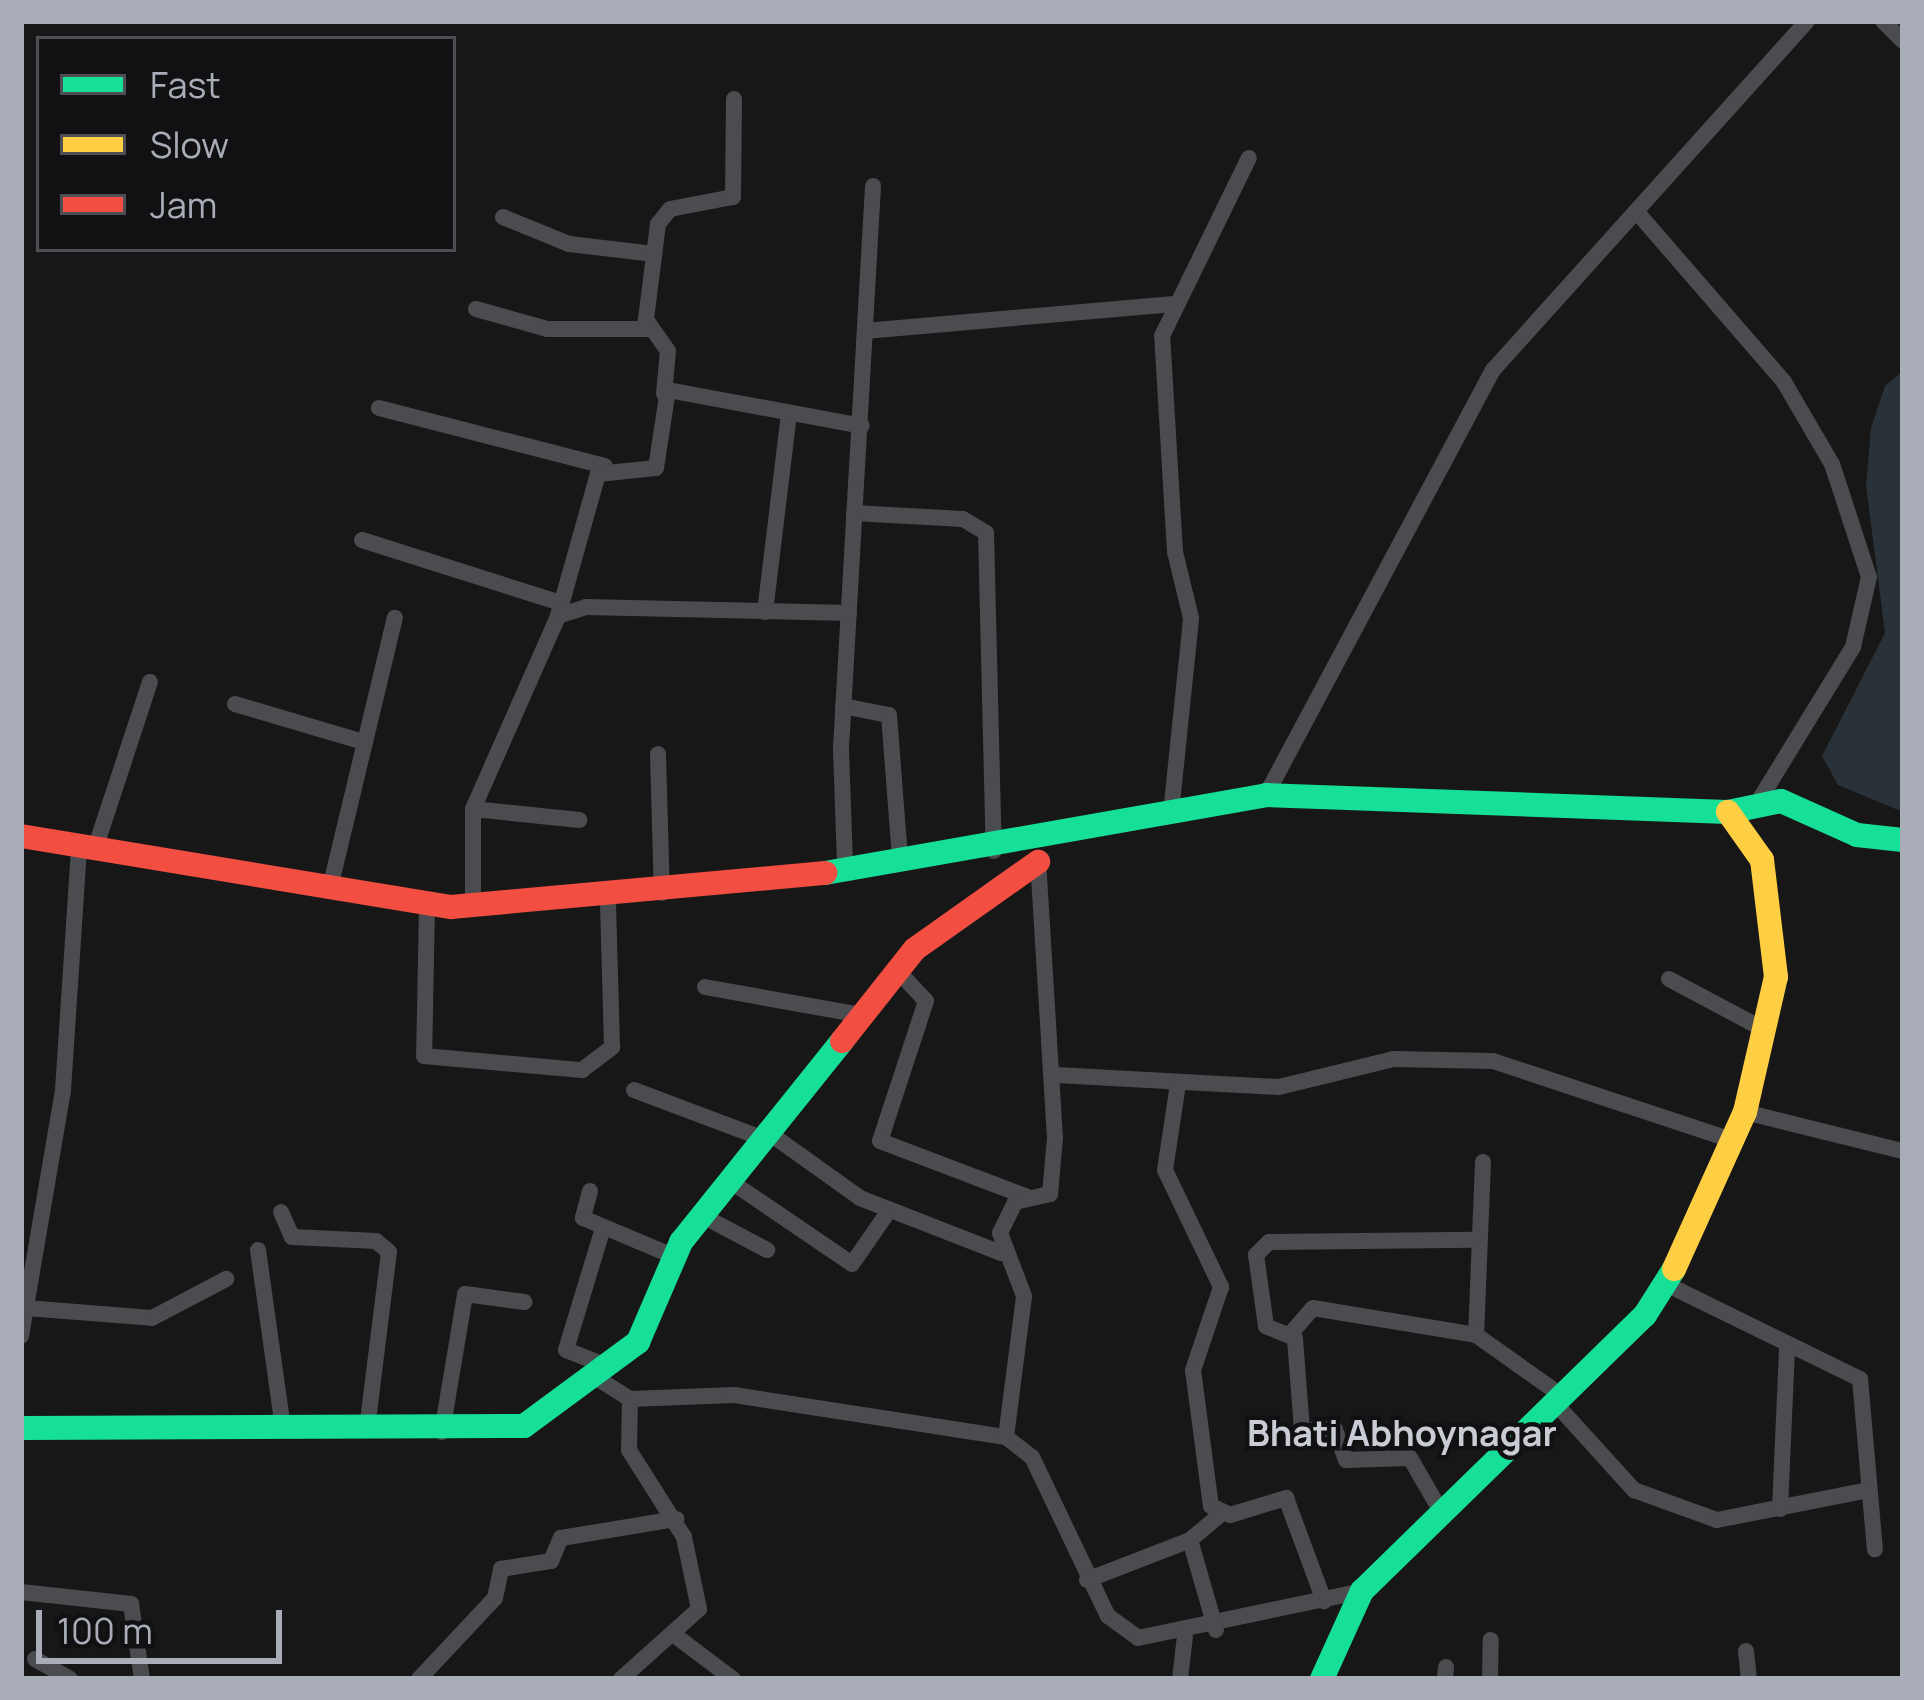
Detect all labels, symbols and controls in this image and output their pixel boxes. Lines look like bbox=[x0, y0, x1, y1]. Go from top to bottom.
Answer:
legend bbox=[36, 36, 456, 252]
text: Fast bbox=[150, 60, 221, 109]
text: Slow bbox=[150, 120, 229, 169]
text: Jam bbox=[150, 180, 217, 229]
district label: Bhati Abhoynagar bbox=[1247, 1411, 1557, 1455]
scale bar bbox=[42, 1586, 288, 1660]
text: 100 m bbox=[57, 1606, 153, 1655]

